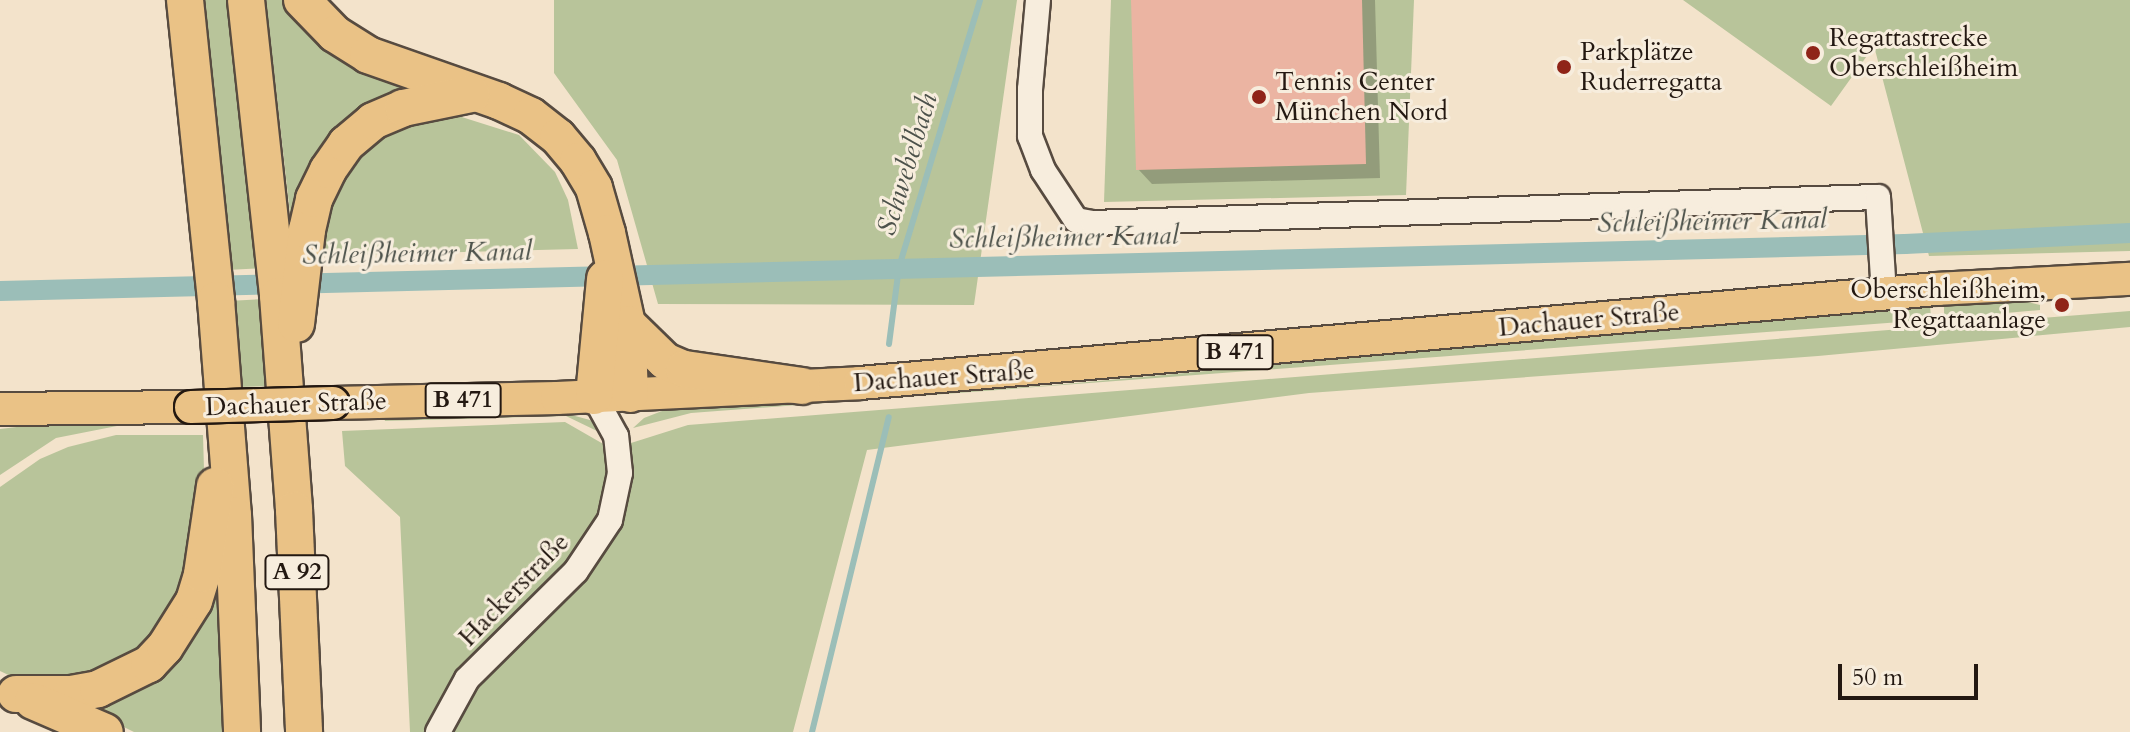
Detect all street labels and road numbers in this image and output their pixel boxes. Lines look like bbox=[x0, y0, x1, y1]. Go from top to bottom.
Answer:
street label: Dachauer Straße bbox=[1497, 297, 1681, 343]
road number: B 471 bbox=[1195, 332, 1275, 372]
street label: Dachauer Straße bbox=[852, 355, 1036, 399]
road number: B 471 bbox=[423, 380, 503, 420]
street label: Dachauer Straße bbox=[205, 385, 387, 423]
street label: Hackerstraße bbox=[452, 527, 576, 653]
road number: A 92 bbox=[263, 552, 331, 592]

